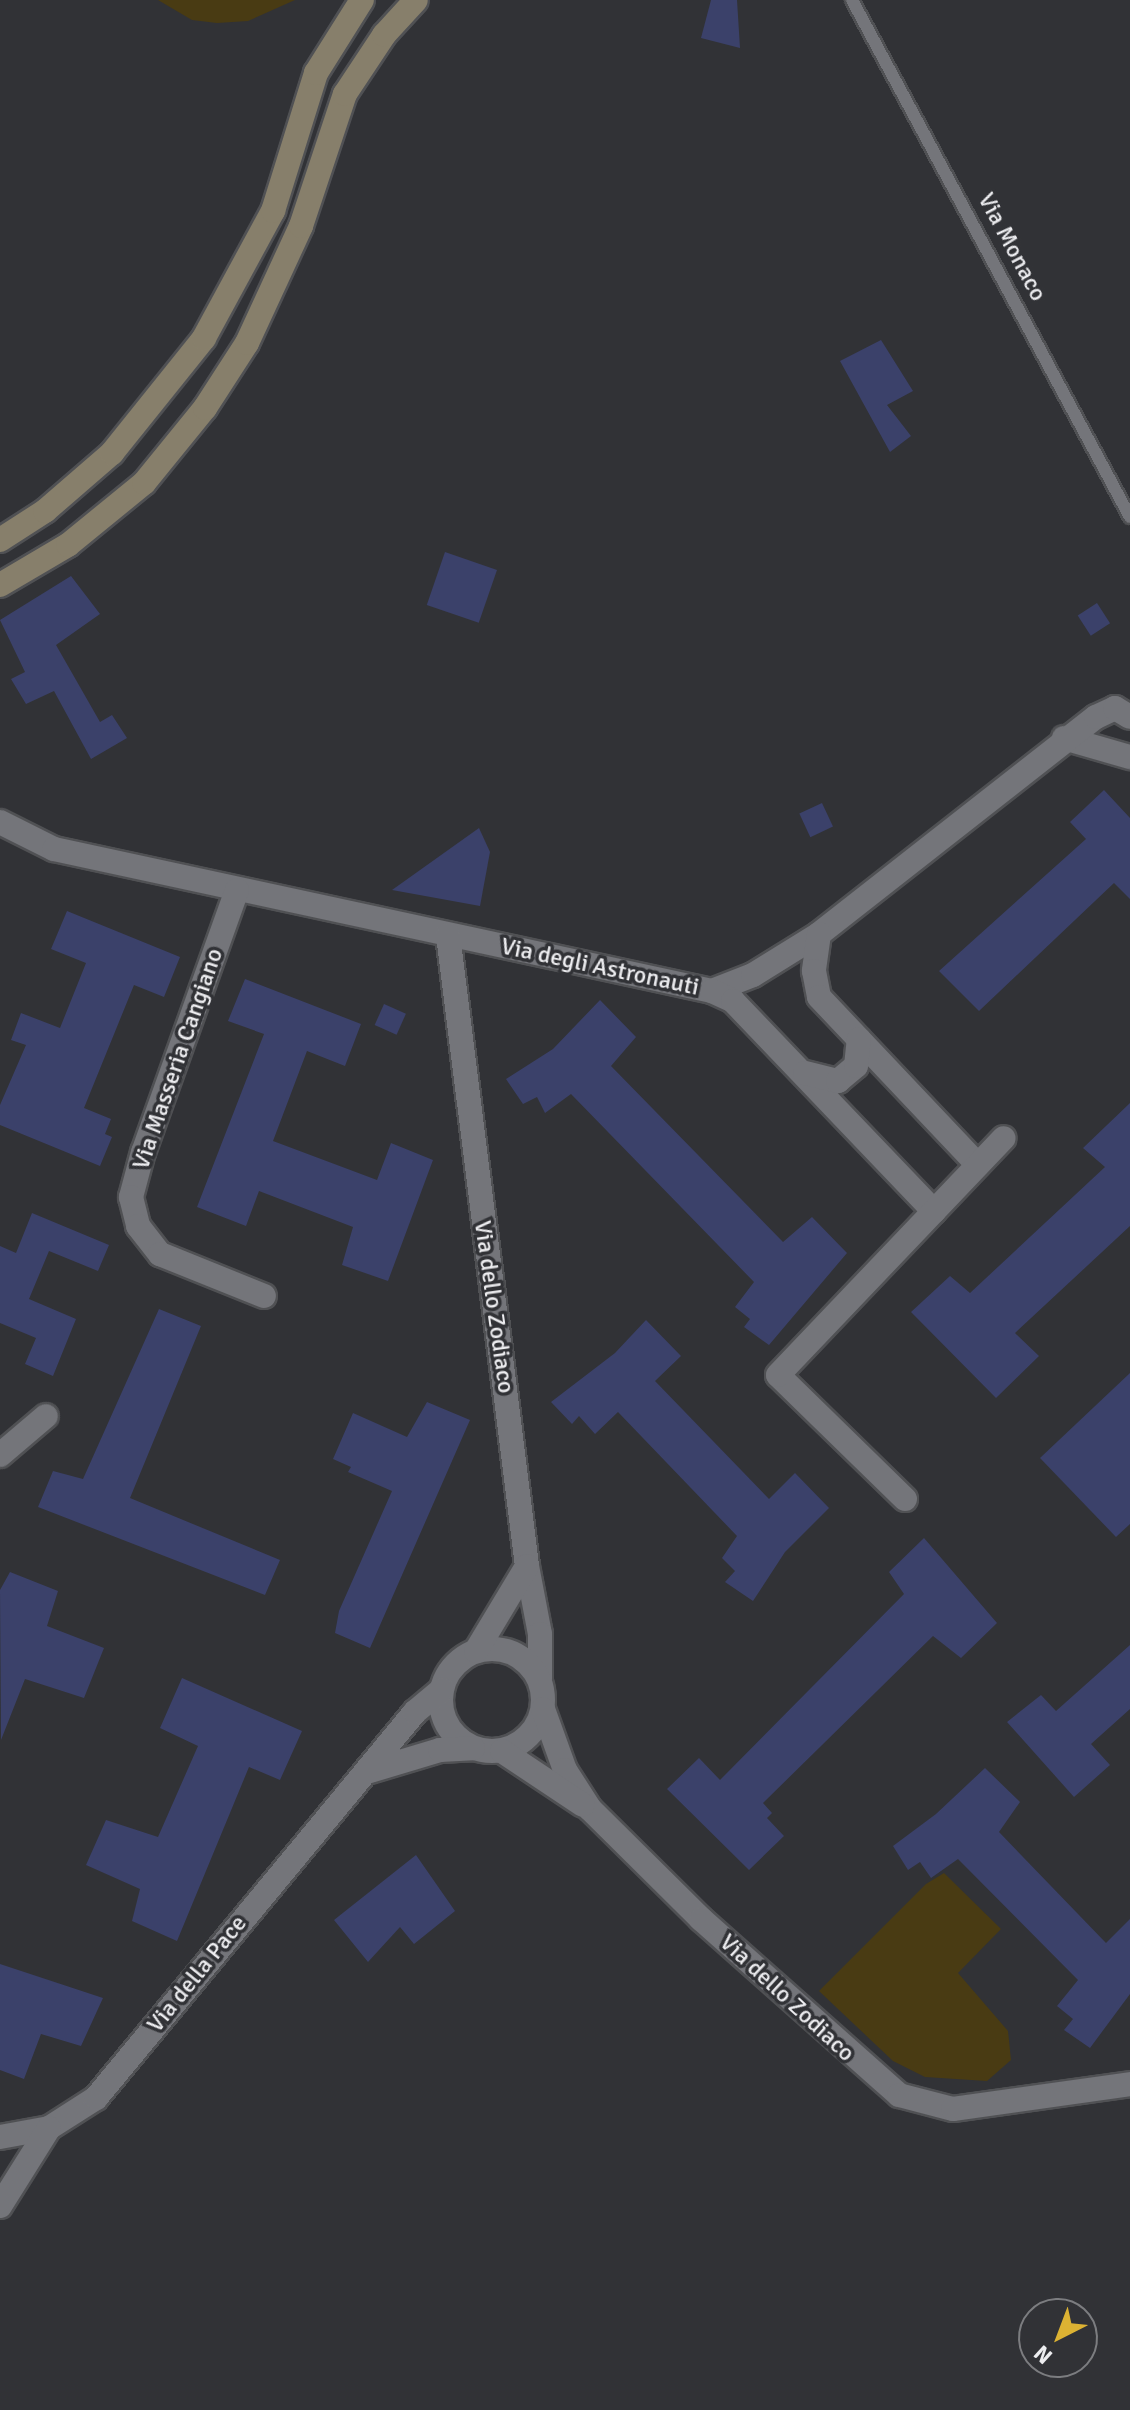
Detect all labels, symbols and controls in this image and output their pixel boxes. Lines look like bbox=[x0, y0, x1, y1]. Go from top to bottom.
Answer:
street label: Via Monaco bbox=[971, 188, 1053, 306]
street label: Via degli Astronauti bbox=[498, 932, 702, 1002]
street label: Via Masseria Cangiano bbox=[127, 945, 229, 1173]
street label: Via dello Zodiaco bbox=[468, 1219, 520, 1395]
street label: Via della Pace bbox=[141, 1910, 253, 2038]
street label: Via dello Zodiaco bbox=[714, 1928, 860, 2068]
north arrow bbox=[1018, 2298, 1098, 2378]
text: N bbox=[1028, 2340, 1058, 2370]

